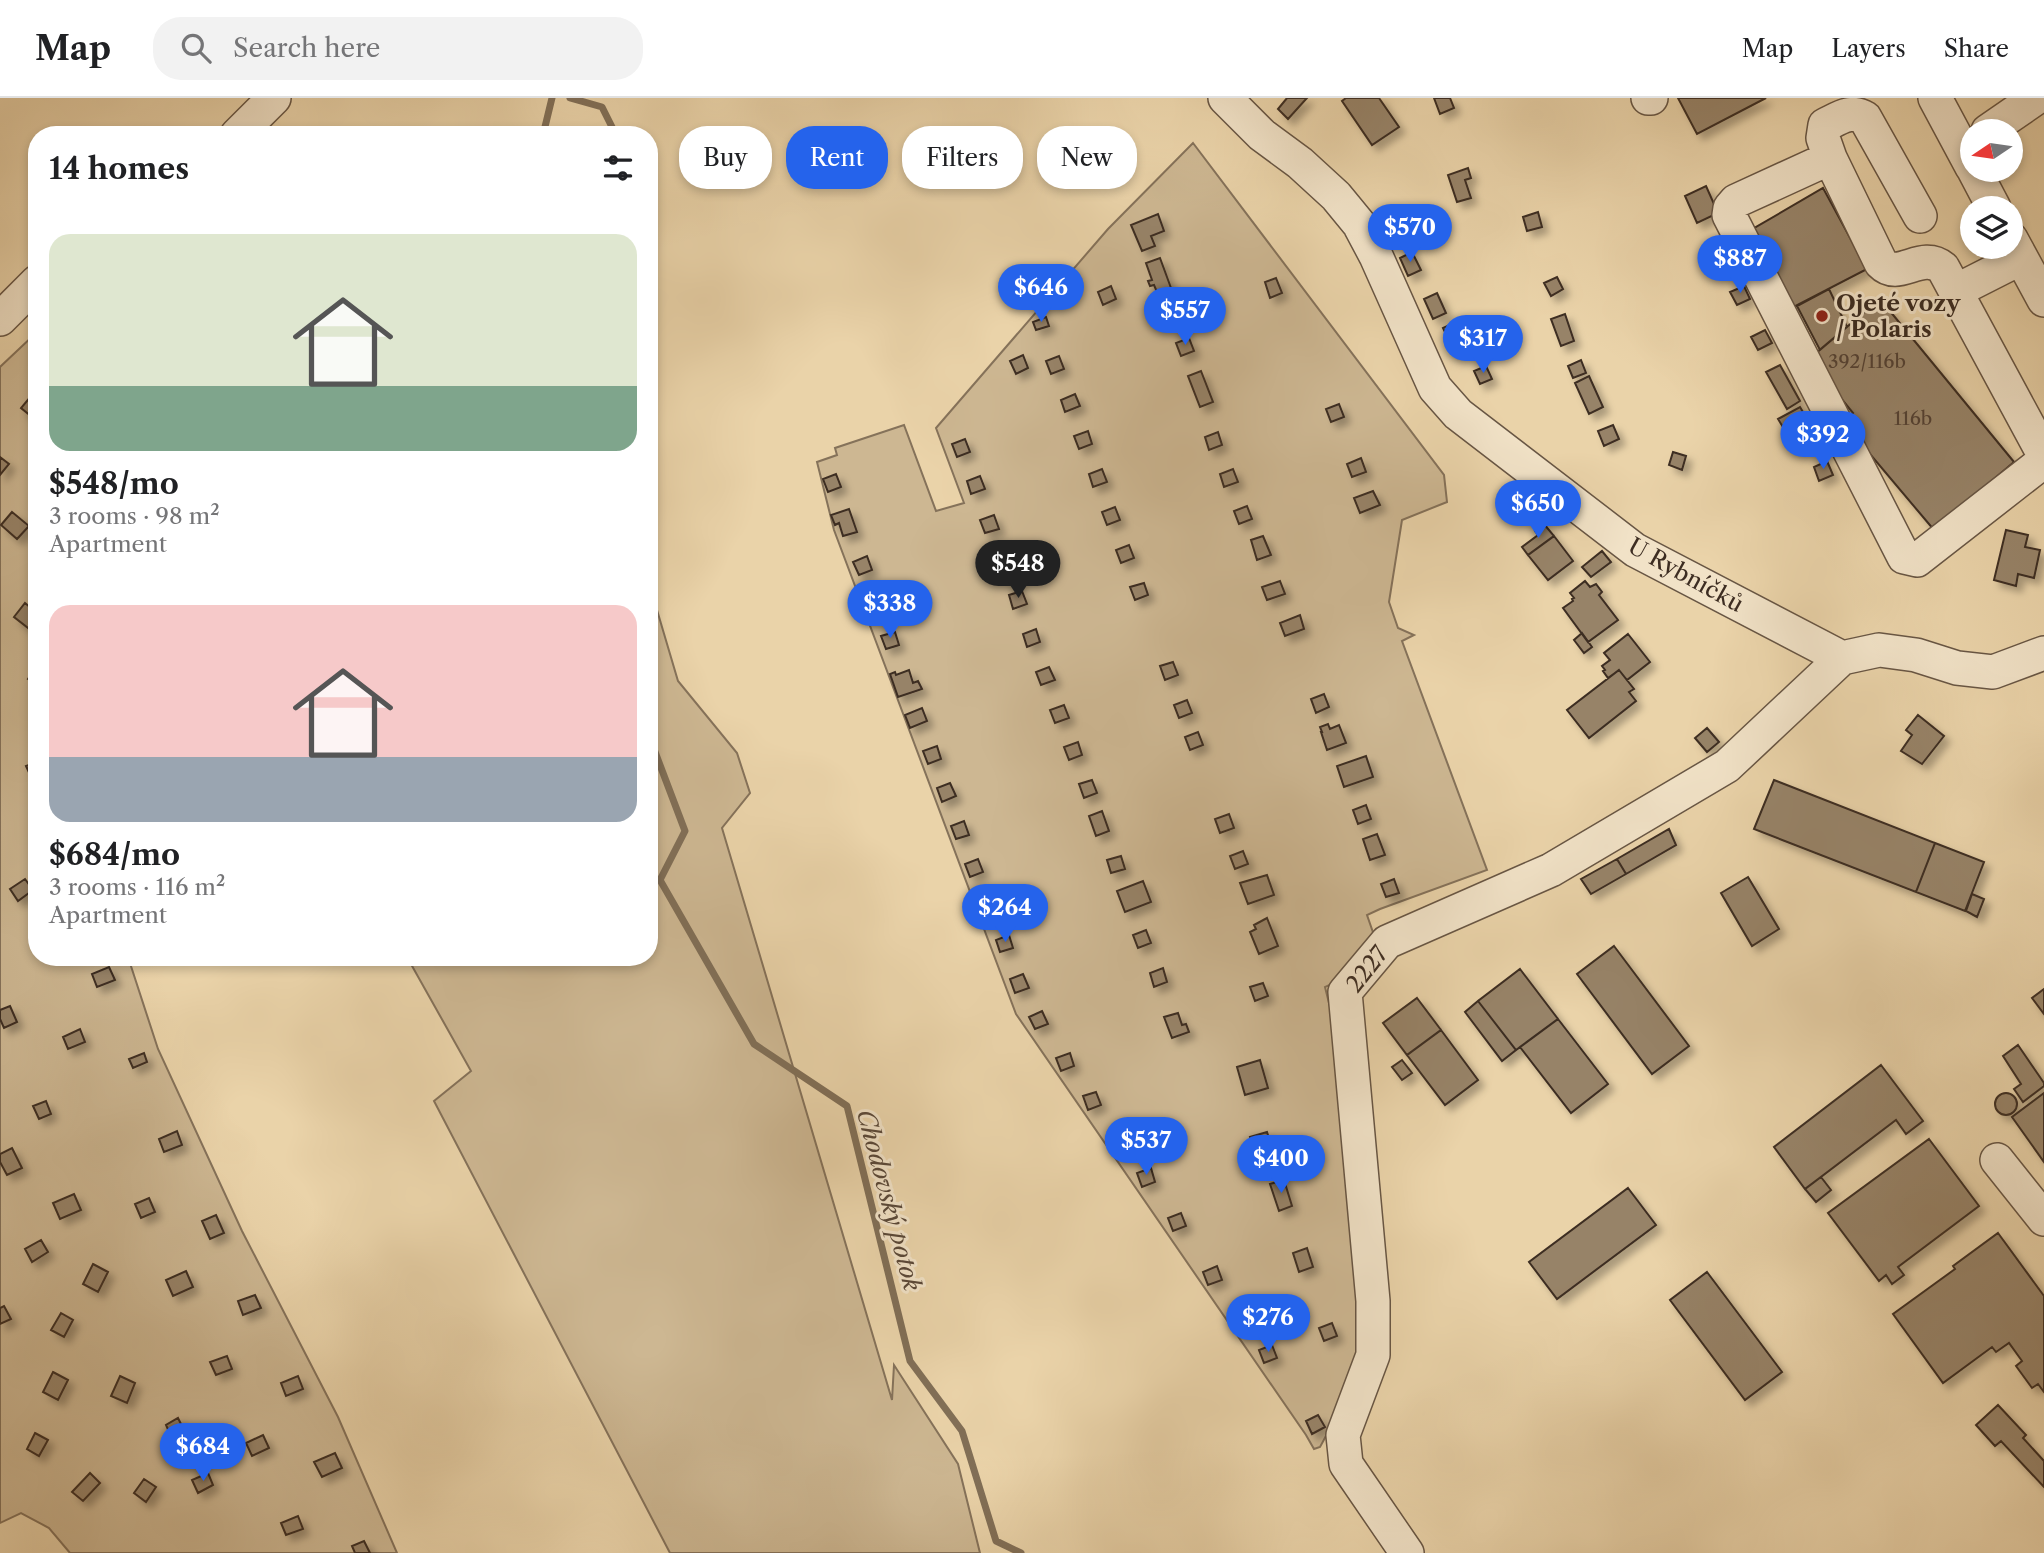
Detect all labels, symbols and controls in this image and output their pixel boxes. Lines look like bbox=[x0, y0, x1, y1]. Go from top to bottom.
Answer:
search box bbox=[153, 17, 643, 80]
text: Map bbox=[35, 28, 111, 69]
icon: search bbox=[177, 29, 215, 67]
text: Search here bbox=[233, 32, 380, 64]
text: Map bbox=[1742, 34, 1793, 63]
text: Layers bbox=[1831, 34, 1906, 63]
text: Share bbox=[1944, 34, 2009, 63]
north arrow bbox=[1960, 119, 2023, 182]
map controls bbox=[1960, 119, 2023, 259]
chip: Buy bbox=[679, 126, 772, 189]
chip: Rent bbox=[786, 126, 888, 189]
chip: Filters bbox=[902, 126, 1023, 189]
chip: New bbox=[1037, 126, 1137, 189]
icon: filters bbox=[599, 149, 637, 187]
text: 14 homes bbox=[49, 150, 189, 187]
button: layers bbox=[1960, 196, 2023, 259]
pin: $570 bbox=[1369, 204, 1451, 264]
text: $570 bbox=[1384, 213, 1436, 241]
pin: $887 bbox=[1699, 236, 1781, 295]
text: $887 bbox=[1713, 244, 1767, 272]
pin: $646 bbox=[1000, 264, 1082, 324]
text: $646 bbox=[1014, 273, 1068, 301]
icon: home bbox=[280, 279, 406, 405]
pin: $557 bbox=[1144, 288, 1226, 347]
place label: Ojeté vozy / Polaris bbox=[1836, 289, 1961, 343]
text: $557 bbox=[1160, 296, 1210, 324]
marker: Ojeté vozy / Polaris bbox=[1814, 308, 1830, 324]
pin: $317 bbox=[1442, 316, 1524, 375]
text: $317 bbox=[1459, 324, 1507, 352]
house number: 392/116b bbox=[1828, 350, 1906, 373]
house number: 116b bbox=[1894, 407, 1932, 430]
pin: $392 bbox=[1782, 412, 1864, 471]
text: $392 bbox=[1796, 420, 1850, 448]
text: $548/mo bbox=[49, 465, 179, 502]
pin: $650 bbox=[1497, 480, 1579, 540]
text: $650 bbox=[1511, 489, 1565, 517]
text: 3 rooms · 98 m² bbox=[49, 502, 220, 530]
text: Apartment bbox=[49, 530, 167, 558]
street label: U Rybníčků bbox=[1623, 532, 1749, 618]
pin: $548 bbox=[977, 540, 1059, 600]
text: $548 bbox=[991, 549, 1045, 577]
pin: $338 bbox=[849, 580, 931, 640]
text: $338 bbox=[863, 589, 917, 617]
icon: home bbox=[280, 650, 406, 776]
text: $684/mo bbox=[49, 836, 180, 873]
text: 3 rooms · 116 m² bbox=[49, 873, 225, 901]
pin: $264 bbox=[964, 884, 1046, 944]
text: $264 bbox=[978, 893, 1032, 921]
text: Apartment bbox=[49, 901, 167, 929]
street label: 2227 bbox=[1340, 940, 1394, 998]
water label: Chodovský potok bbox=[851, 1106, 927, 1294]
pin: $537 bbox=[1105, 1118, 1187, 1177]
text: $537 bbox=[1121, 1126, 1171, 1154]
pin: $400 bbox=[1240, 1136, 1322, 1195]
text: $400 bbox=[1253, 1144, 1309, 1172]
pin: $276 bbox=[1227, 1294, 1309, 1354]
text: $276 bbox=[1242, 1303, 1294, 1331]
pin: $684 bbox=[162, 1424, 244, 1483]
text: $684 bbox=[176, 1432, 230, 1460]

